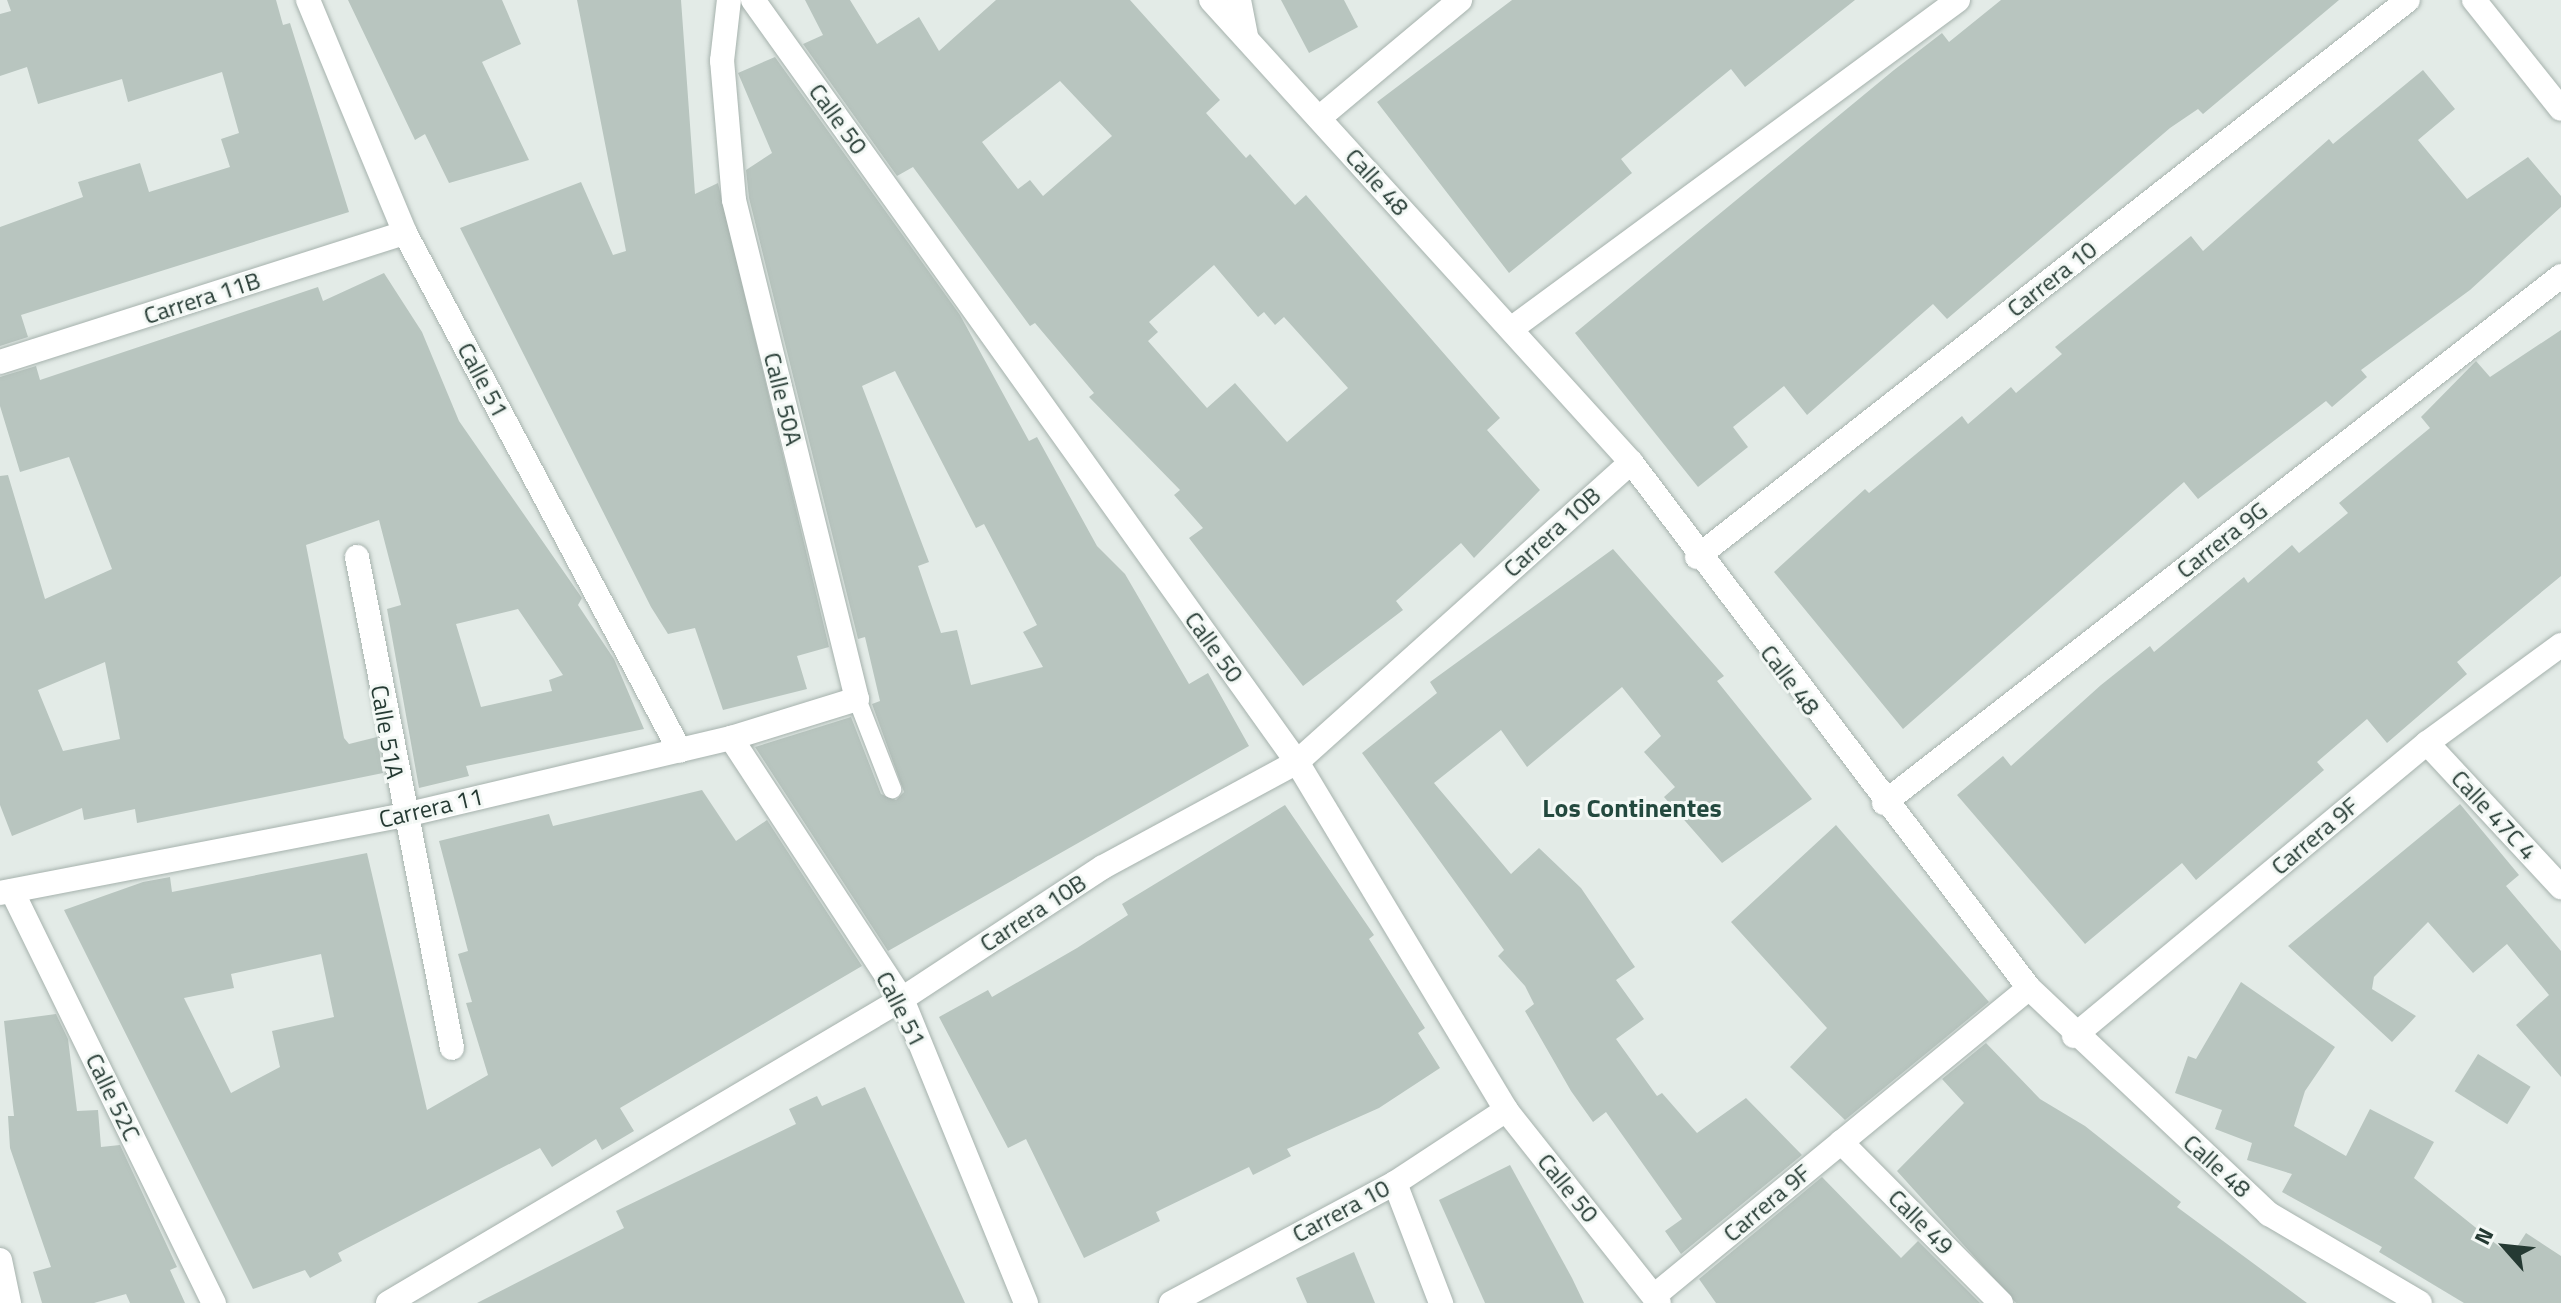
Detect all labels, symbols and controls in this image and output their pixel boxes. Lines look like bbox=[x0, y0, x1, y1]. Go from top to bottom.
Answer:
street label: Calle 50 bbox=[803, 78, 873, 160]
street label: Calle 48 bbox=[1339, 142, 1415, 222]
street label: Carrera 10 bbox=[2001, 235, 2103, 323]
street label: Carrera 11B bbox=[140, 266, 264, 330]
street label: Calle 51 bbox=[451, 338, 515, 422]
street label: Calle 50A bbox=[758, 350, 808, 448]
street label: Carrera 10B bbox=[1497, 481, 1607, 583]
street label: Carrera 9G bbox=[2171, 496, 2273, 584]
street label: Calle 50 bbox=[1179, 606, 1249, 688]
street label: Calle 48 bbox=[1754, 639, 1826, 721]
street label: Calle 51A bbox=[365, 683, 409, 781]
street label: Calle 47C 4 bbox=[2445, 764, 2543, 866]
street label: Carrera 11 bbox=[376, 782, 486, 834]
street label: Carrera 9F bbox=[2265, 791, 2365, 881]
district label: Los Continentes bbox=[1542, 792, 1722, 824]
street label: Carrera 10B bbox=[974, 868, 1092, 958]
street label: Calle 51 bbox=[870, 967, 932, 1051]
street label: Calle 52C bbox=[80, 1049, 146, 1145]
street label: Calle 48 bbox=[2177, 1128, 2257, 1204]
street label: Calle 50 bbox=[1531, 1148, 1605, 1228]
street label: Carrera 9F bbox=[1717, 1158, 1817, 1248]
street label: Carrera 10 bbox=[1287, 1173, 1395, 1249]
street label: Calle 49 bbox=[1882, 1183, 1960, 1261]
north arrow bbox=[2465, 1207, 2545, 1287]
text: N bbox=[2465, 1222, 2502, 1251]

